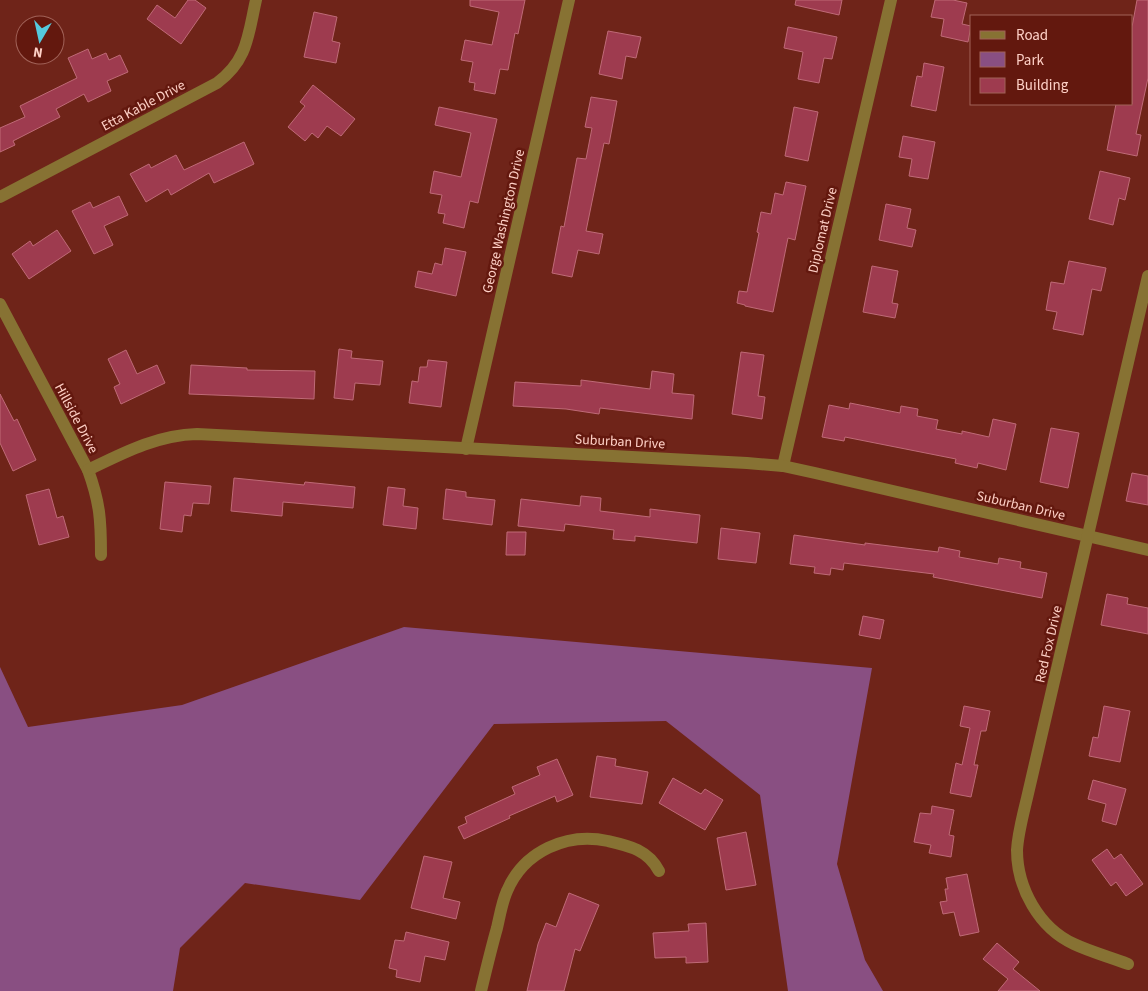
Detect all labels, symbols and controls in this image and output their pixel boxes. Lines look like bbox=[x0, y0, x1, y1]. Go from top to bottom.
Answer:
north arrow bbox=[15, 15, 65, 65]
legend bbox=[970, 15, 1133, 105]
text: Road bbox=[1016, 25, 1048, 46]
text: N bbox=[32, 41, 44, 62]
text: Park bbox=[1016, 50, 1045, 71]
street label: Etta Kable Drive bbox=[98, 75, 189, 136]
text: Building bbox=[1016, 75, 1069, 96]
street label: George Washington Drive bbox=[478, 147, 530, 295]
street label: Diplomat Drive bbox=[803, 185, 843, 275]
street label: Hillside Drive bbox=[49, 380, 103, 457]
street label: Suburban Drive bbox=[574, 430, 666, 454]
street label: Suburban Drive bbox=[974, 486, 1067, 526]
street label: Red Fox Drive bbox=[1030, 604, 1068, 685]

